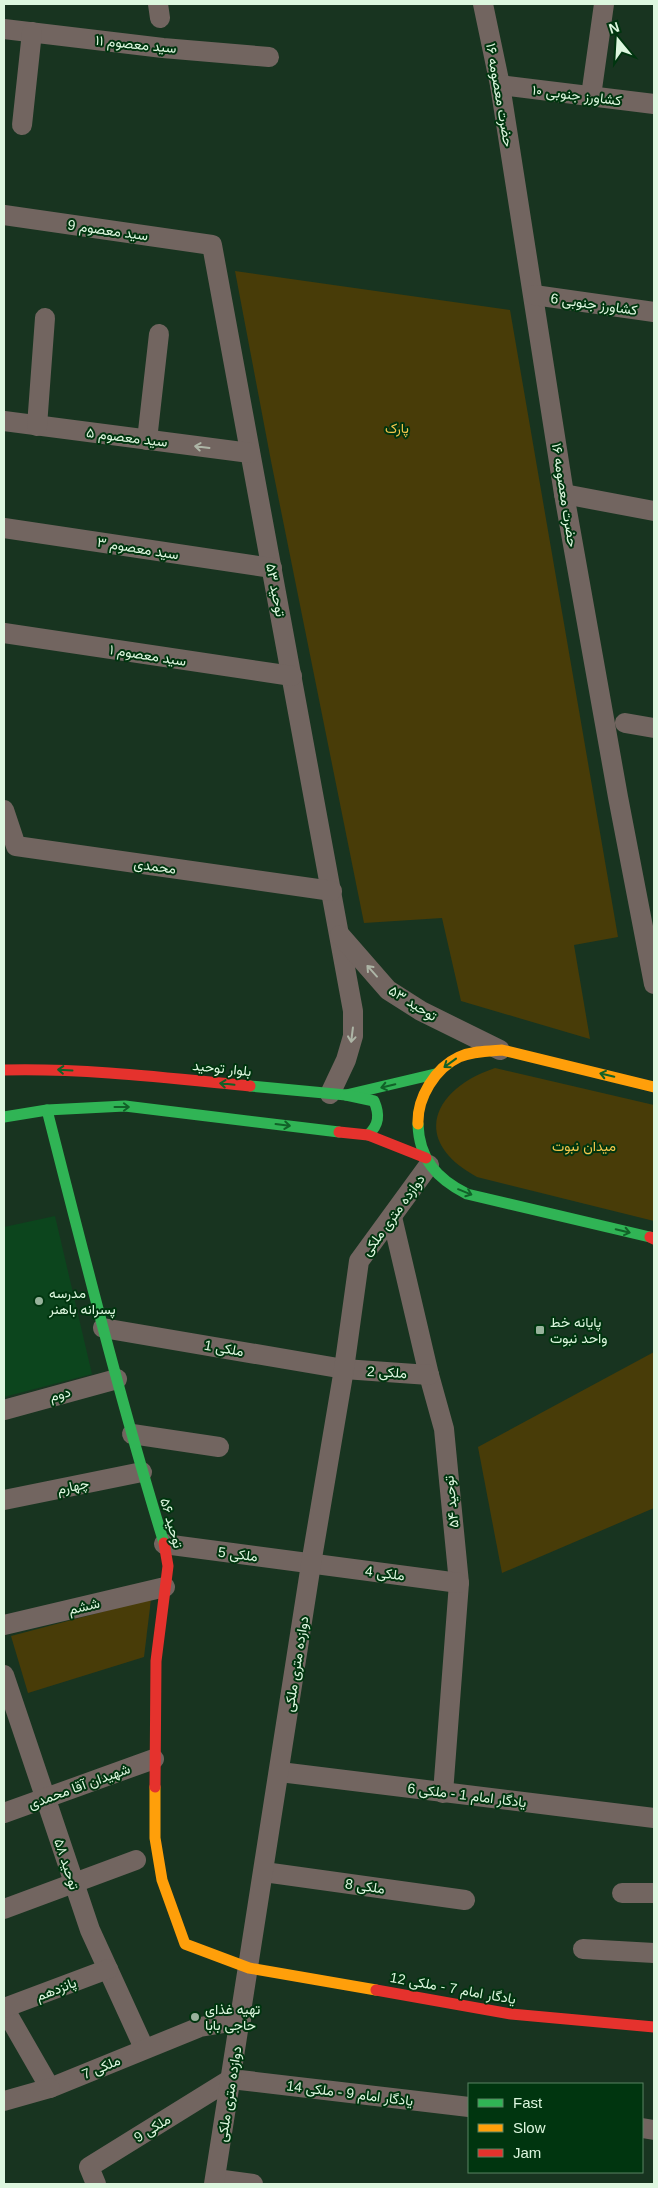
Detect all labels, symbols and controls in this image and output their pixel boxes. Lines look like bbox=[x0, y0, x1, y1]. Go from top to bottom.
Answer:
north arrow bbox=[593, 15, 643, 65]
text: N bbox=[607, 18, 621, 37]
street label: سید معصوم ۱۱ bbox=[95, 32, 177, 57]
street label: حضرت معصومه ۱۶ bbox=[482, 42, 517, 148]
street label: کشاورز جنوبی ۱۰ bbox=[531, 82, 623, 109]
street label: سید معصوم 9 bbox=[67, 216, 149, 245]
street label: کشاورز جنوبی 6 bbox=[549, 290, 639, 319]
park label: پارک bbox=[385, 420, 409, 438]
street label: سید معصوم ۵ bbox=[85, 424, 169, 451]
one-way arrow bbox=[194, 442, 210, 452]
street label: حضرت معصومه ۱۶ bbox=[548, 442, 581, 548]
street label: سید معصوم ۳ bbox=[96, 534, 180, 563]
street label: توحید ۵۳ bbox=[262, 562, 289, 618]
street label: سید معصوم ۱ bbox=[108, 641, 188, 670]
street label: محمدی bbox=[133, 855, 177, 878]
one-way arrow bbox=[366, 965, 377, 978]
street label: توحید ۵۳ bbox=[385, 982, 440, 1025]
one-way arrow bbox=[347, 1026, 357, 1042]
street label: بلوار توحید bbox=[192, 1057, 252, 1080]
one-way arrow bbox=[443, 1058, 457, 1068]
one-way arrow bbox=[58, 1066, 74, 1075]
one-way arrow bbox=[599, 1070, 615, 1079]
one-way arrow bbox=[220, 1079, 236, 1088]
one-way arrow bbox=[380, 1082, 396, 1091]
one-way arrow bbox=[114, 1102, 130, 1112]
one-way arrow bbox=[275, 1120, 291, 1130]
park label: میدان نبوت bbox=[552, 1138, 616, 1155]
street label: دوازده متری ملکی bbox=[358, 1171, 429, 1259]
one-way arrow bbox=[457, 1188, 473, 1197]
one-way arrow bbox=[615, 1227, 631, 1236]
place label: مدرسه پسرانه باهنر bbox=[48, 1285, 116, 1319]
marker: مدرسه پسرانه باهنر bbox=[33, 1295, 45, 1307]
place label: پایانه خط واحد نبوت bbox=[550, 1314, 608, 1347]
marker: پایانه خط واحد نبوت bbox=[534, 1324, 546, 1336]
street label: ملکی 1 bbox=[203, 1337, 245, 1360]
street label: ملکی 2 bbox=[367, 1363, 407, 1382]
street label: دوم bbox=[48, 1383, 73, 1405]
street label: چهارم bbox=[56, 1475, 91, 1499]
street label: توحید ۵۴ bbox=[440, 1475, 463, 1529]
street label: توحید ۵۶ bbox=[156, 1496, 187, 1550]
street label: ملکی 5 bbox=[217, 1544, 259, 1565]
street label: ملکی 4 bbox=[364, 1563, 406, 1584]
street label: ششم bbox=[67, 1595, 101, 1618]
street label: دوازده متری ملکی bbox=[281, 1615, 313, 1713]
street label: شهیدان آقا محمدی bbox=[26, 1760, 132, 1813]
street label: یادگار امام 1 - ملکی 6 bbox=[406, 1780, 527, 1811]
street label: توحید ۵۸ bbox=[50, 1836, 83, 1892]
street label: ملکی 8 bbox=[344, 1875, 386, 1898]
street label: یادگار امام 7 - ملکی 12 bbox=[389, 1969, 517, 2008]
street label: پانزدهم bbox=[34, 1974, 79, 2006]
place label: تهیه غذای حاجی بابا bbox=[205, 2001, 260, 2034]
marker: تهیه غذای حاجی بابا bbox=[189, 2011, 201, 2023]
street label: دوازده متری ملکی bbox=[214, 2045, 246, 2143]
street label: ملکی 7 bbox=[80, 2052, 123, 2083]
street label: یادگار امام 9 - ملکی 14 bbox=[286, 2077, 414, 2110]
legend bbox=[468, 2083, 643, 2173]
text: Fast bbox=[513, 2094, 543, 2111]
street label: ملکی 9 bbox=[131, 2111, 174, 2146]
text: Slow bbox=[513, 2119, 546, 2136]
text: Jam bbox=[513, 2144, 541, 2161]

